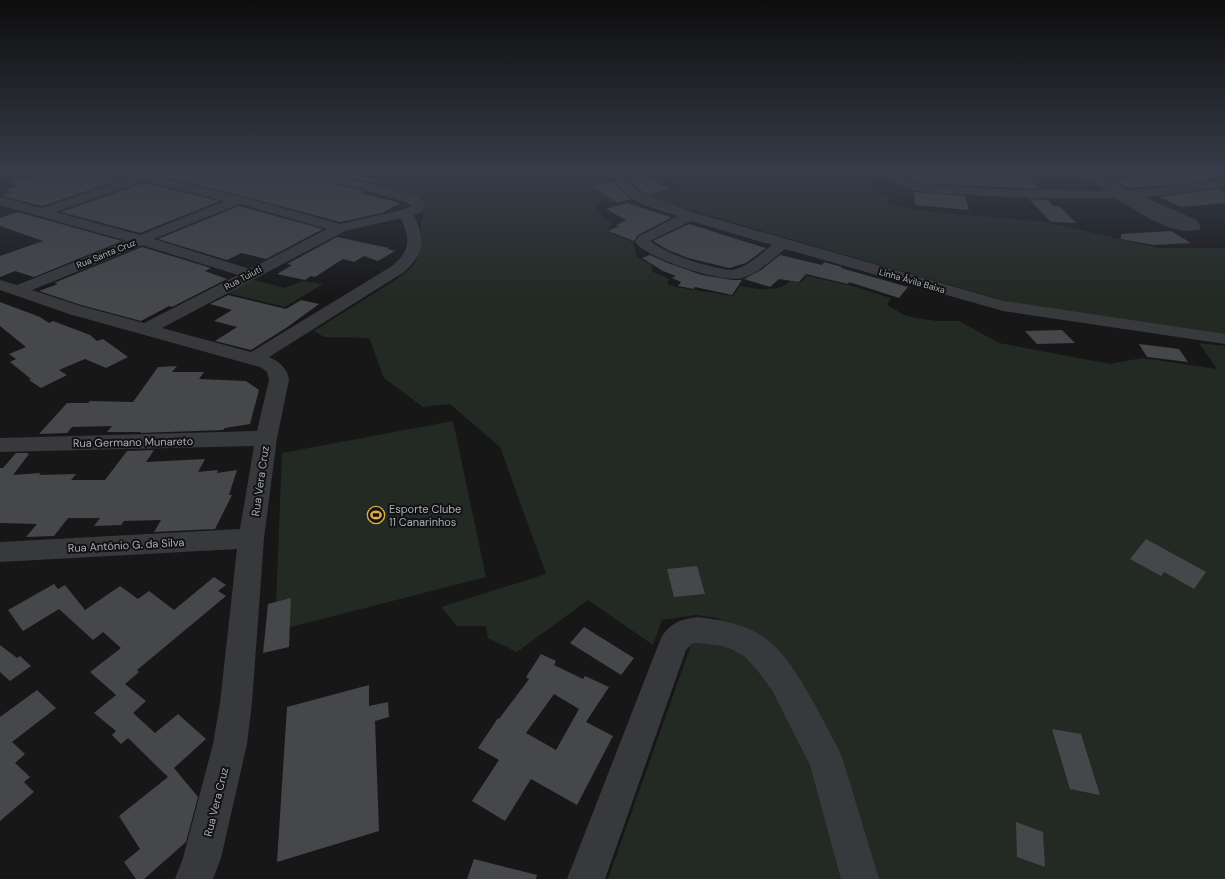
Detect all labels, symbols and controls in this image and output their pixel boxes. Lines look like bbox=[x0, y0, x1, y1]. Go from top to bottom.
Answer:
street label: Rua Santa Cruz bbox=[75, 237, 137, 271]
street label: Rua Tuiuti bbox=[222, 263, 264, 293]
street label: Linha Ávila Baixa bbox=[878, 265, 947, 296]
street label: Rua Germano Munareto bbox=[73, 434, 193, 450]
street label: Rua Vera Cruz bbox=[248, 445, 272, 517]
place label: Esporte Clube 11 Canarinhos bbox=[389, 502, 461, 529]
sports icon: Esporte Clube 11 Canarinhos bbox=[366, 505, 386, 525]
street label: Rua Antônio G. da Silva bbox=[67, 535, 185, 555]
street label: Rua Vera Cruz bbox=[201, 766, 231, 838]

